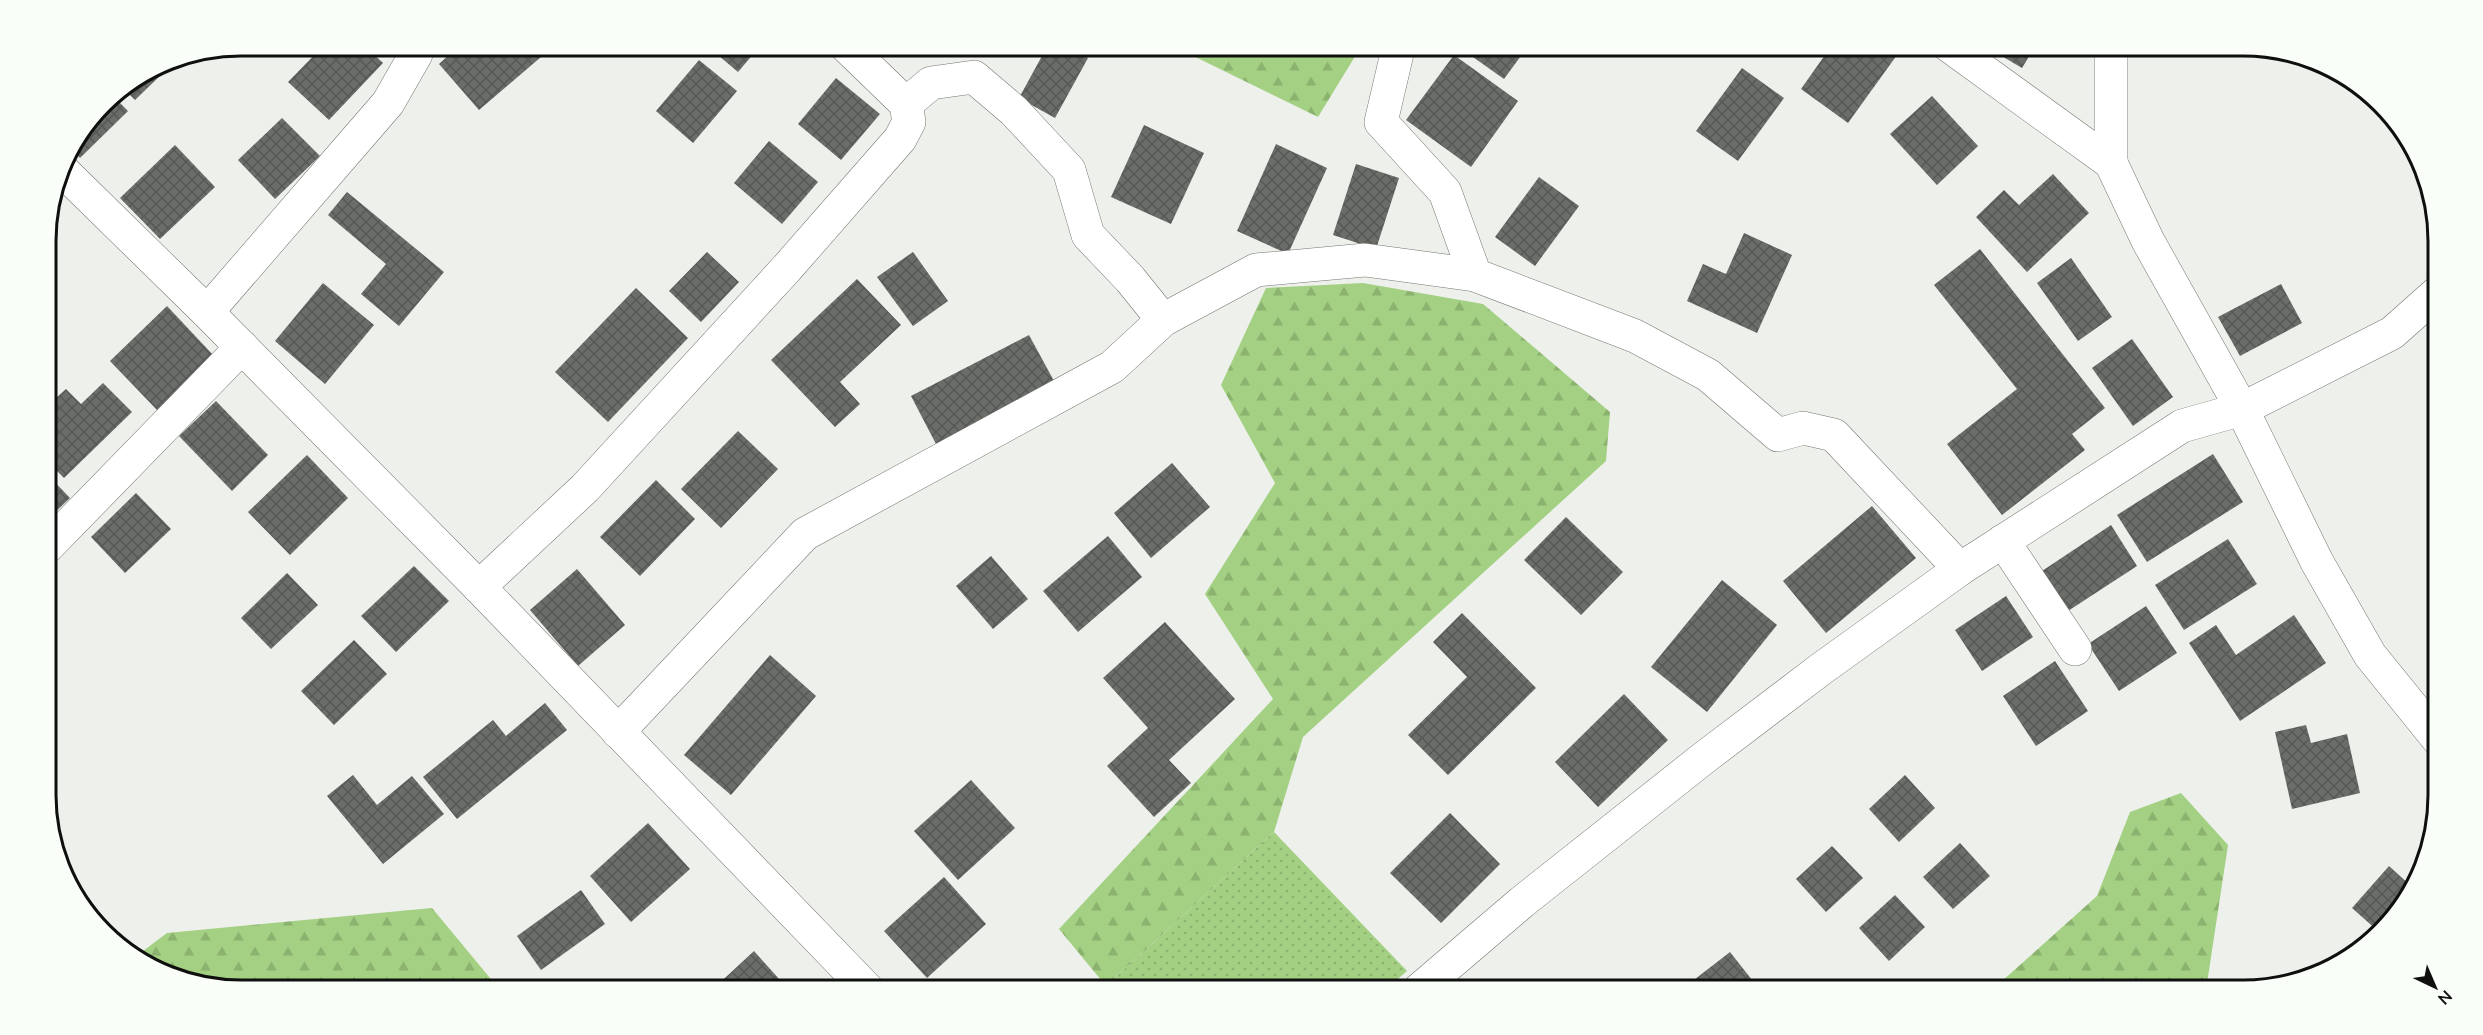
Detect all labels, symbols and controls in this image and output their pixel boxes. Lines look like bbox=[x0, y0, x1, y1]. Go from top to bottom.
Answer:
north arrow bbox=[2405, 957, 2465, 1017]
text: N bbox=[2434, 986, 2457, 1009]

